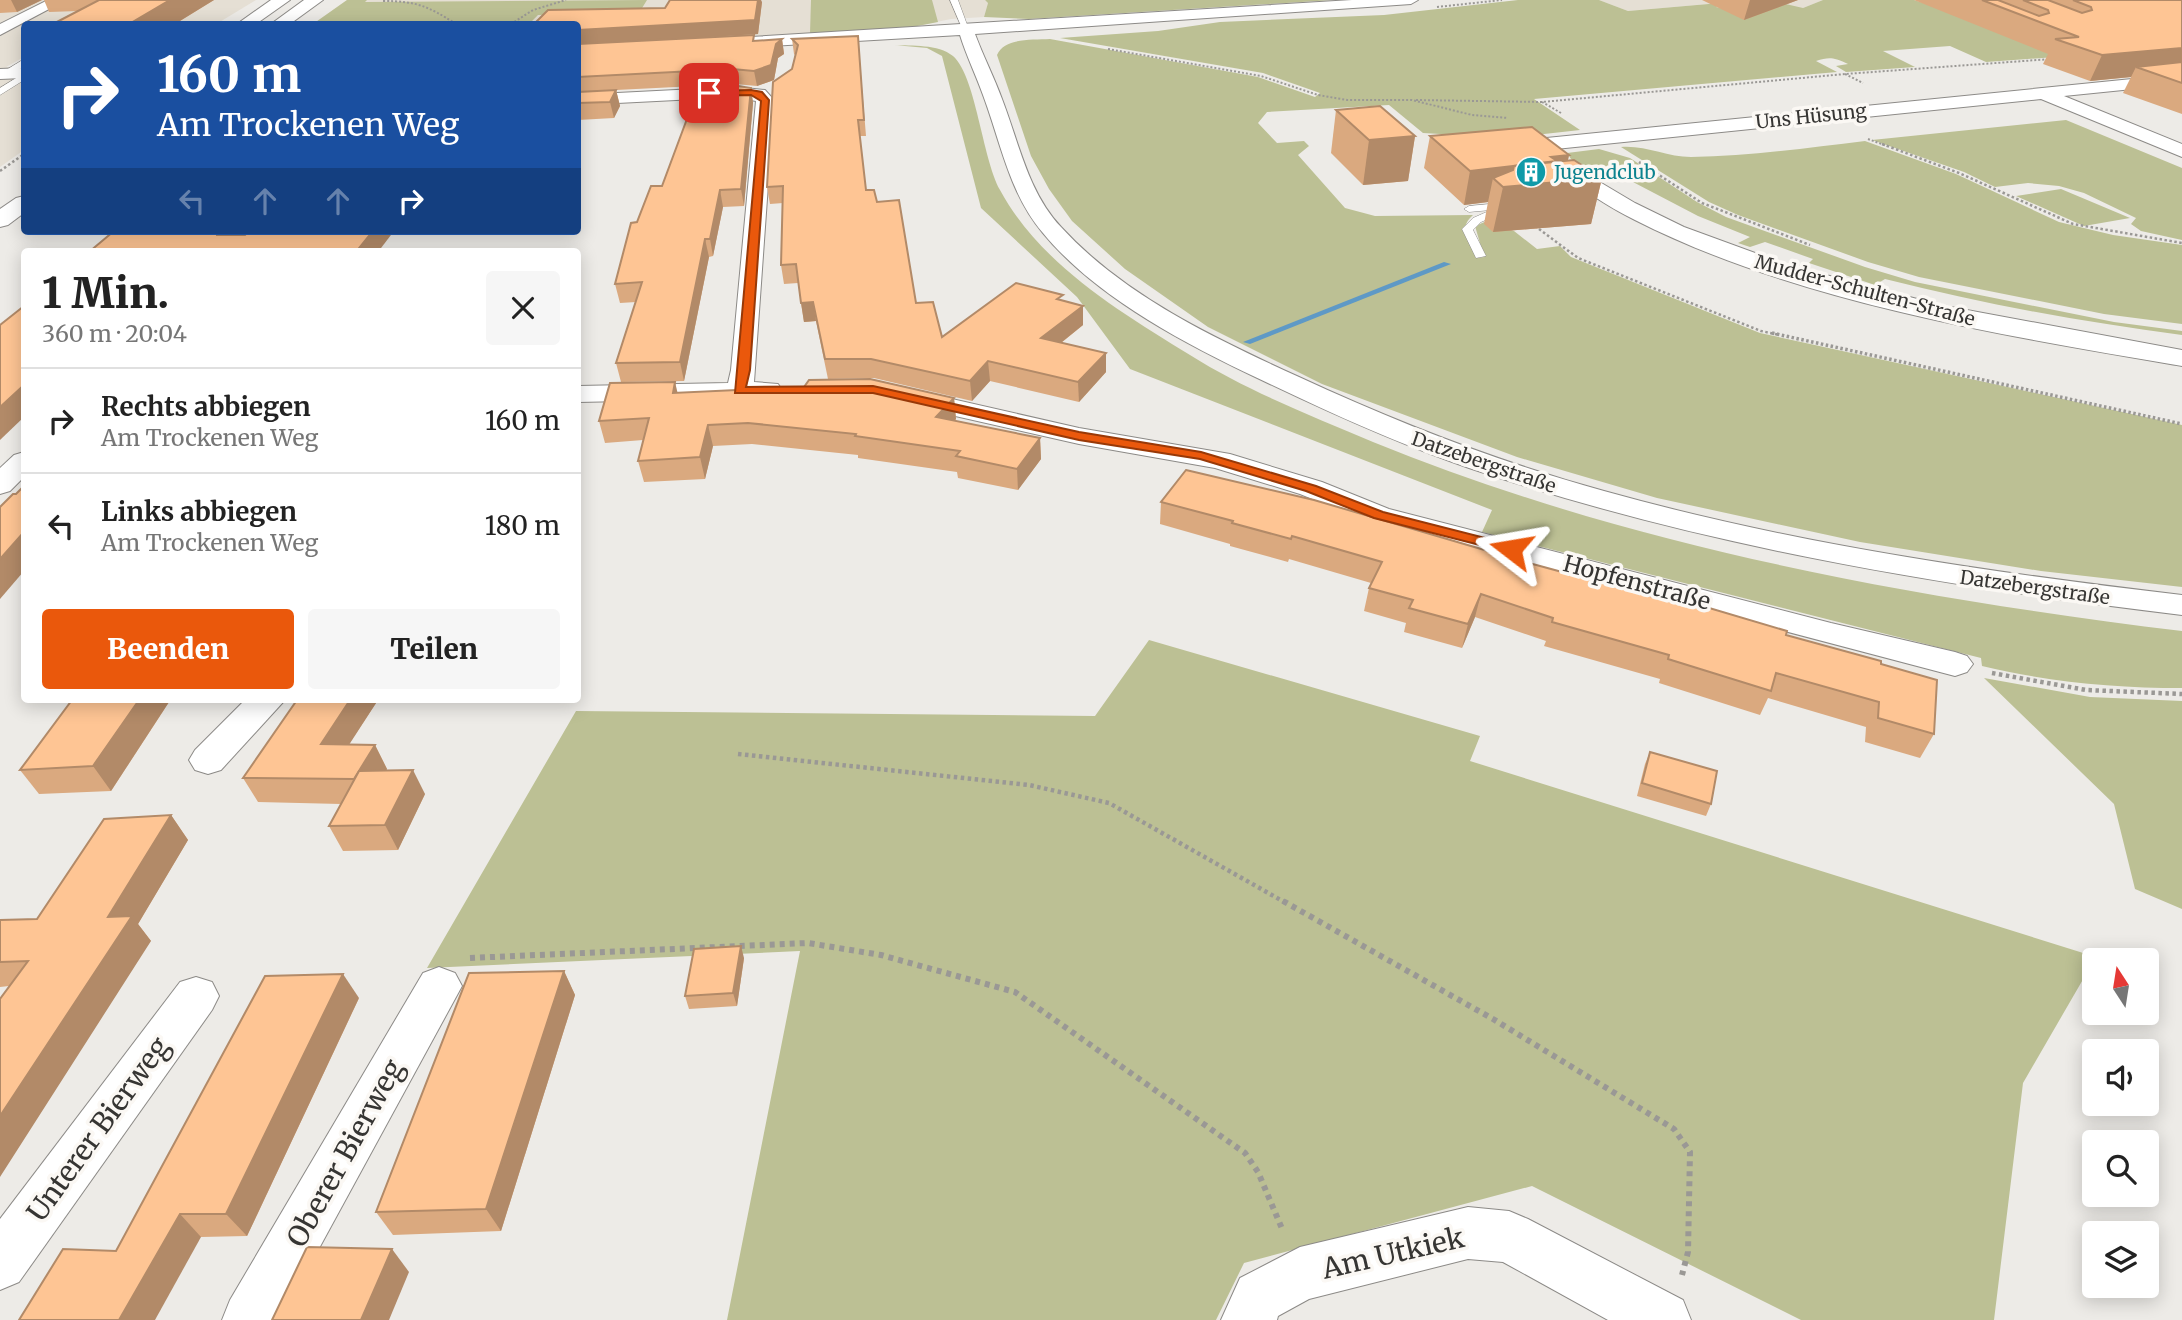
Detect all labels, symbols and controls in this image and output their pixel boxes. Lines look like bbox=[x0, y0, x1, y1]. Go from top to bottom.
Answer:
text: 160 m bbox=[157, 44, 301, 105]
icon: right bbox=[42, 49, 133, 140]
pin bbox=[679, 63, 739, 123]
icon: arrive bbox=[690, 74, 728, 112]
street label: Uns Hüsung bbox=[1754, 98, 1868, 134]
text: Am Trockenen Weg bbox=[157, 105, 459, 145]
building icon: Jugendclub bbox=[1514, 155, 1548, 189]
place label: Jugendclub bbox=[1553, 160, 1656, 184]
icon: left bbox=[173, 182, 211, 220]
icon: ahead bbox=[246, 182, 284, 220]
icon: ahead bbox=[319, 182, 357, 220]
icon: right bbox=[392, 182, 430, 220]
street label: Mudder-Schulten-Straße bbox=[1752, 249, 1978, 331]
text: 1 Min. bbox=[42, 267, 169, 319]
button: close bbox=[486, 271, 560, 345]
text: 360 m · 20:04 bbox=[42, 319, 187, 348]
text: Rechts abbiegen bbox=[101, 390, 311, 423]
icon: right bbox=[42, 402, 80, 440]
text: 160 m bbox=[485, 404, 560, 437]
text: Am Trockenen Weg bbox=[101, 423, 318, 452]
street label: Datzebergstraße bbox=[1409, 426, 1559, 498]
text: Links abbiegen bbox=[101, 495, 297, 528]
icon: left bbox=[42, 507, 80, 545]
text: 180 m bbox=[485, 509, 560, 542]
position arrow bbox=[1474, 512, 1548, 586]
text: Am Trockenen Weg bbox=[101, 528, 318, 557]
street label: Hopfenstraße bbox=[1560, 548, 1714, 616]
street label: Datzebergstraße bbox=[1958, 565, 2112, 609]
button: Beenden bbox=[42, 609, 294, 689]
button: Teilen bbox=[308, 609, 560, 689]
north arrow bbox=[2082, 948, 2160, 1026]
map controls bbox=[2082, 948, 2159, 1298]
street label: Unterer Bierweg bbox=[19, 1030, 177, 1228]
button: sound bbox=[2082, 1039, 2159, 1116]
street label: Oberer Bierweg bbox=[279, 1053, 411, 1253]
button: search bbox=[2082, 1130, 2159, 1207]
street label: Am Utkiek bbox=[1318, 1219, 1468, 1287]
button: layers bbox=[2082, 1221, 2159, 1298]

